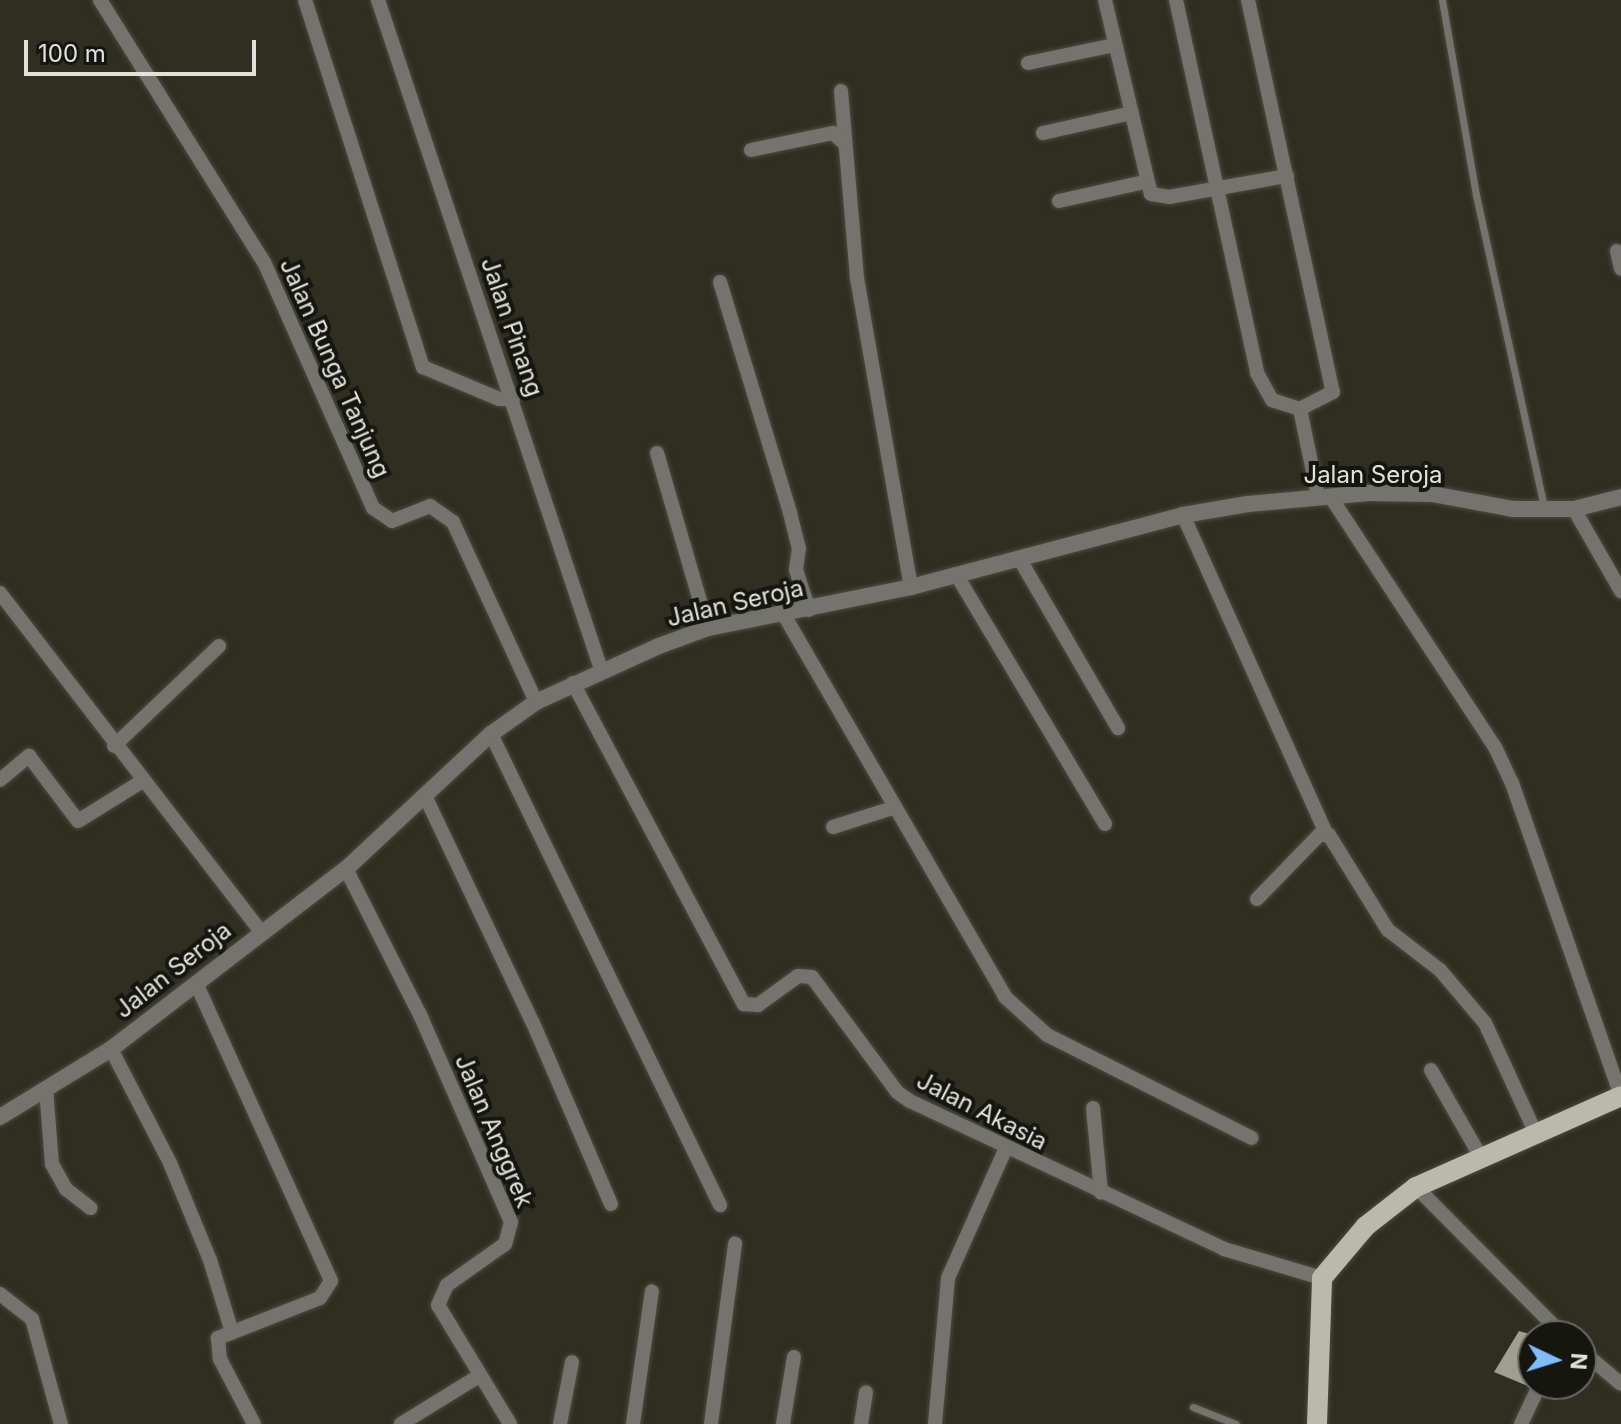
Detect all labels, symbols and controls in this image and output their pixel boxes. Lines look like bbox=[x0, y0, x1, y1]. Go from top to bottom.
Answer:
scale bar bbox=[28, 24, 260, 74]
text: 100 m bbox=[38, 39, 106, 68]
street label: Jalan Bunga Tanjung bbox=[274, 254, 396, 482]
street label: Jalan Pinang bbox=[475, 254, 549, 400]
street label: Jalan Seroja bbox=[1303, 461, 1443, 489]
street label: Jalan Seroja bbox=[664, 573, 806, 633]
street label: Jalan Seroja bbox=[109, 916, 237, 1024]
street label: Jalan Anggrek bbox=[449, 1050, 539, 1212]
street label: Jalan Akasia bbox=[912, 1066, 1052, 1156]
north arrow bbox=[1517, 1320, 1597, 1400]
text: N bbox=[1565, 1352, 1593, 1371]

